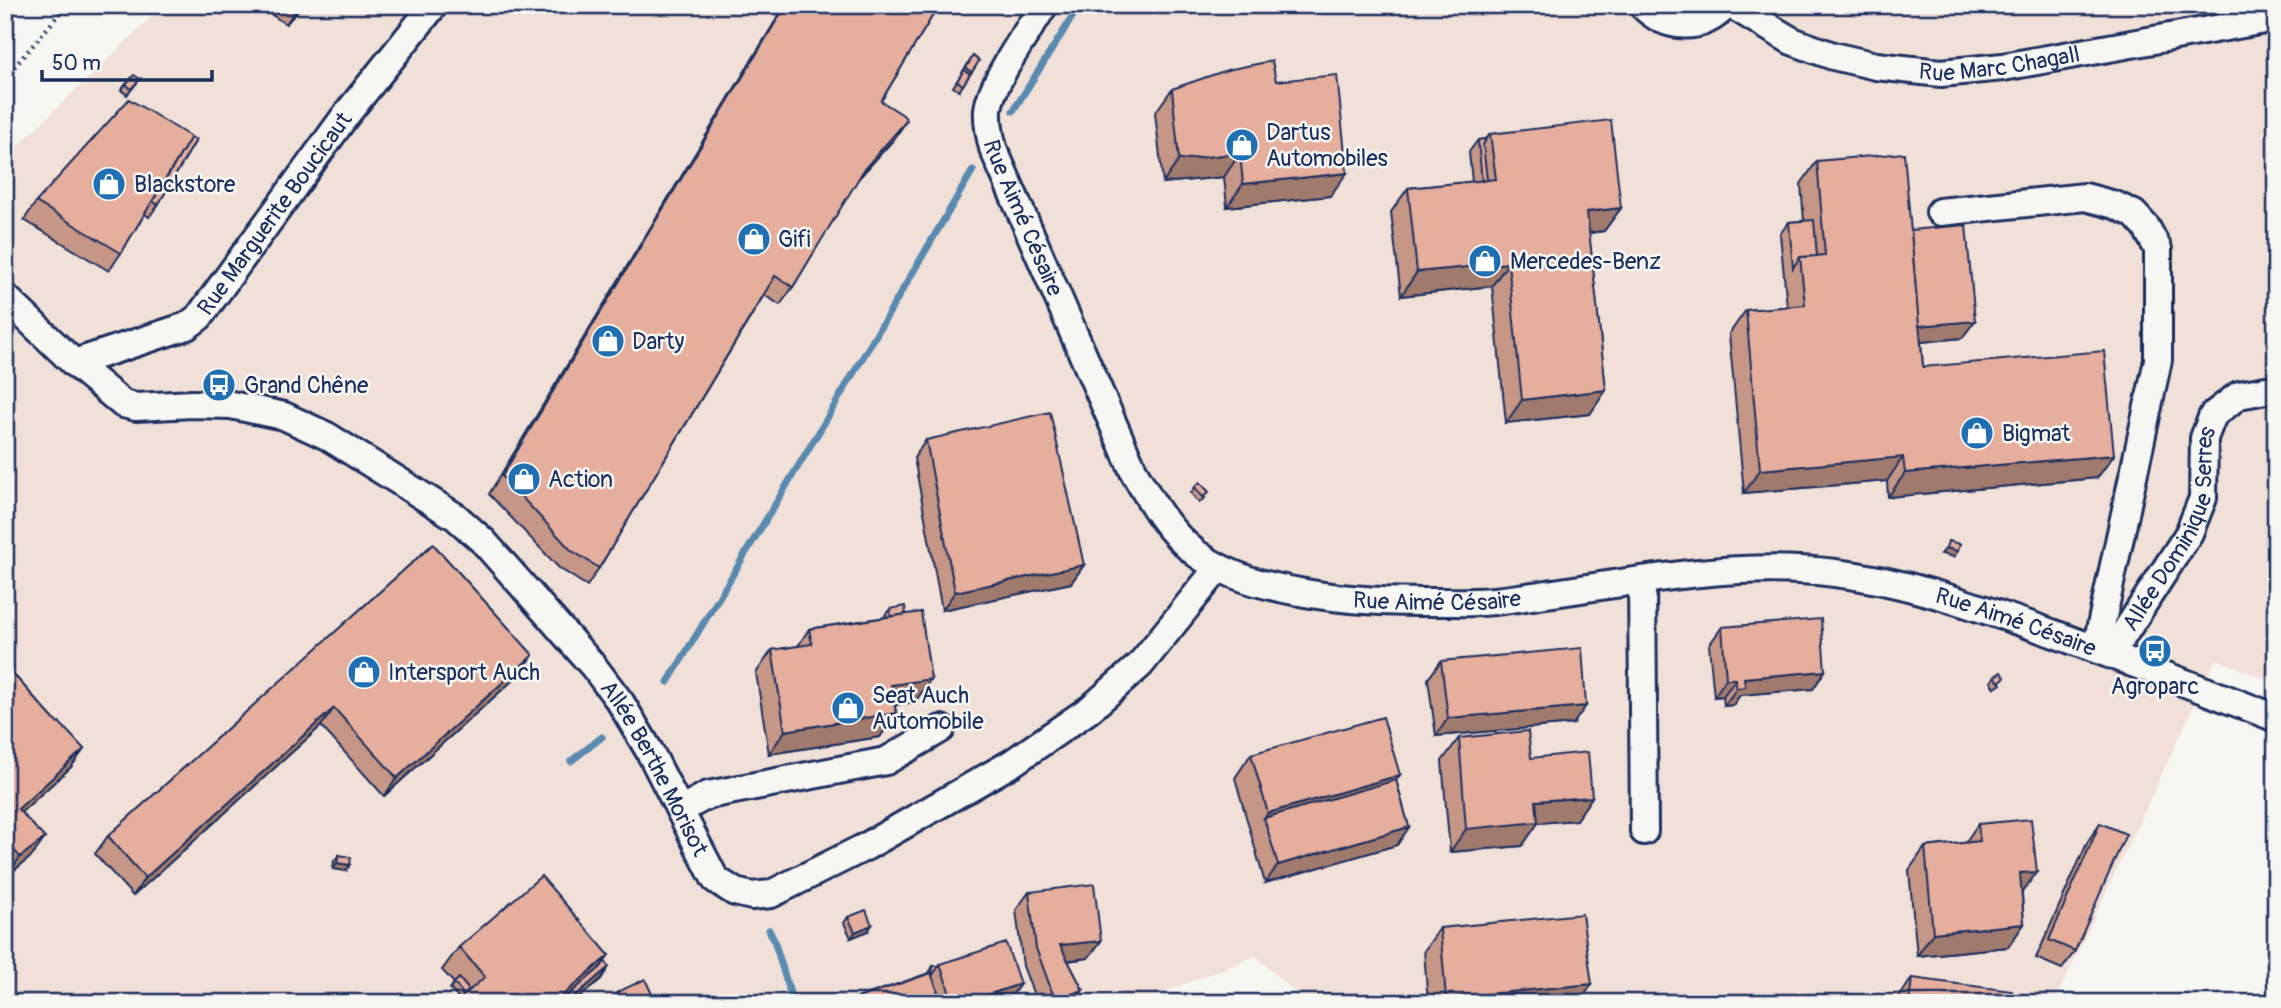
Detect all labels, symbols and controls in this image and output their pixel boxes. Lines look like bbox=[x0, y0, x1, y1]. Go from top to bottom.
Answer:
scale bar bbox=[42, 38, 212, 82]
street label: Rue Marc Chagall bbox=[1917, 39, 2082, 88]
text: 50 m bbox=[52, 50, 101, 77]
street label: Rue Marguerite Boucicaut bbox=[191, 105, 359, 321]
place label: Dartus Automobiles bbox=[1266, 118, 1388, 173]
shop icon: Dartus Automobiles bbox=[1223, 126, 1261, 164]
street label: Rue Aimé Césaire bbox=[977, 137, 1070, 301]
shop icon: Blackstore bbox=[90, 165, 128, 203]
place label: Blackstore bbox=[134, 170, 236, 199]
shop icon: Gifi bbox=[735, 220, 773, 258]
place label: Gifi bbox=[778, 225, 811, 254]
shop icon: Mercedes-Benz bbox=[1466, 242, 1504, 280]
place label: Mercedes-Benz bbox=[1510, 247, 1661, 276]
shop icon: Darty bbox=[589, 322, 627, 360]
place label: Darty bbox=[632, 327, 685, 356]
bus stop icon: Grand Chêne bbox=[200, 366, 238, 404]
place label: Grand Chêne bbox=[244, 371, 369, 400]
shop icon: Bigmat bbox=[1958, 414, 1996, 452]
place label: Bigmat bbox=[2002, 419, 2071, 448]
street label: Allée Dominique Serres bbox=[2115, 422, 2222, 636]
shop icon: Action bbox=[505, 460, 543, 498]
place label: Action bbox=[548, 465, 613, 494]
street label: Rue Aimé Césaire bbox=[1932, 581, 2101, 663]
street label: Rue Aimé Césaire bbox=[1352, 583, 1523, 617]
bus stop icon: Agroparc bbox=[2136, 632, 2174, 670]
shop icon: Intersport Auch bbox=[345, 653, 383, 691]
place label: Intersport Auch bbox=[388, 658, 540, 687]
place label: Agroparc bbox=[2111, 672, 2199, 701]
street label: Allée Berthe Morisot bbox=[594, 674, 715, 861]
place label: Seat Auch Automobile bbox=[872, 681, 984, 736]
shop icon: Seat Auch Automobile bbox=[829, 689, 867, 727]

